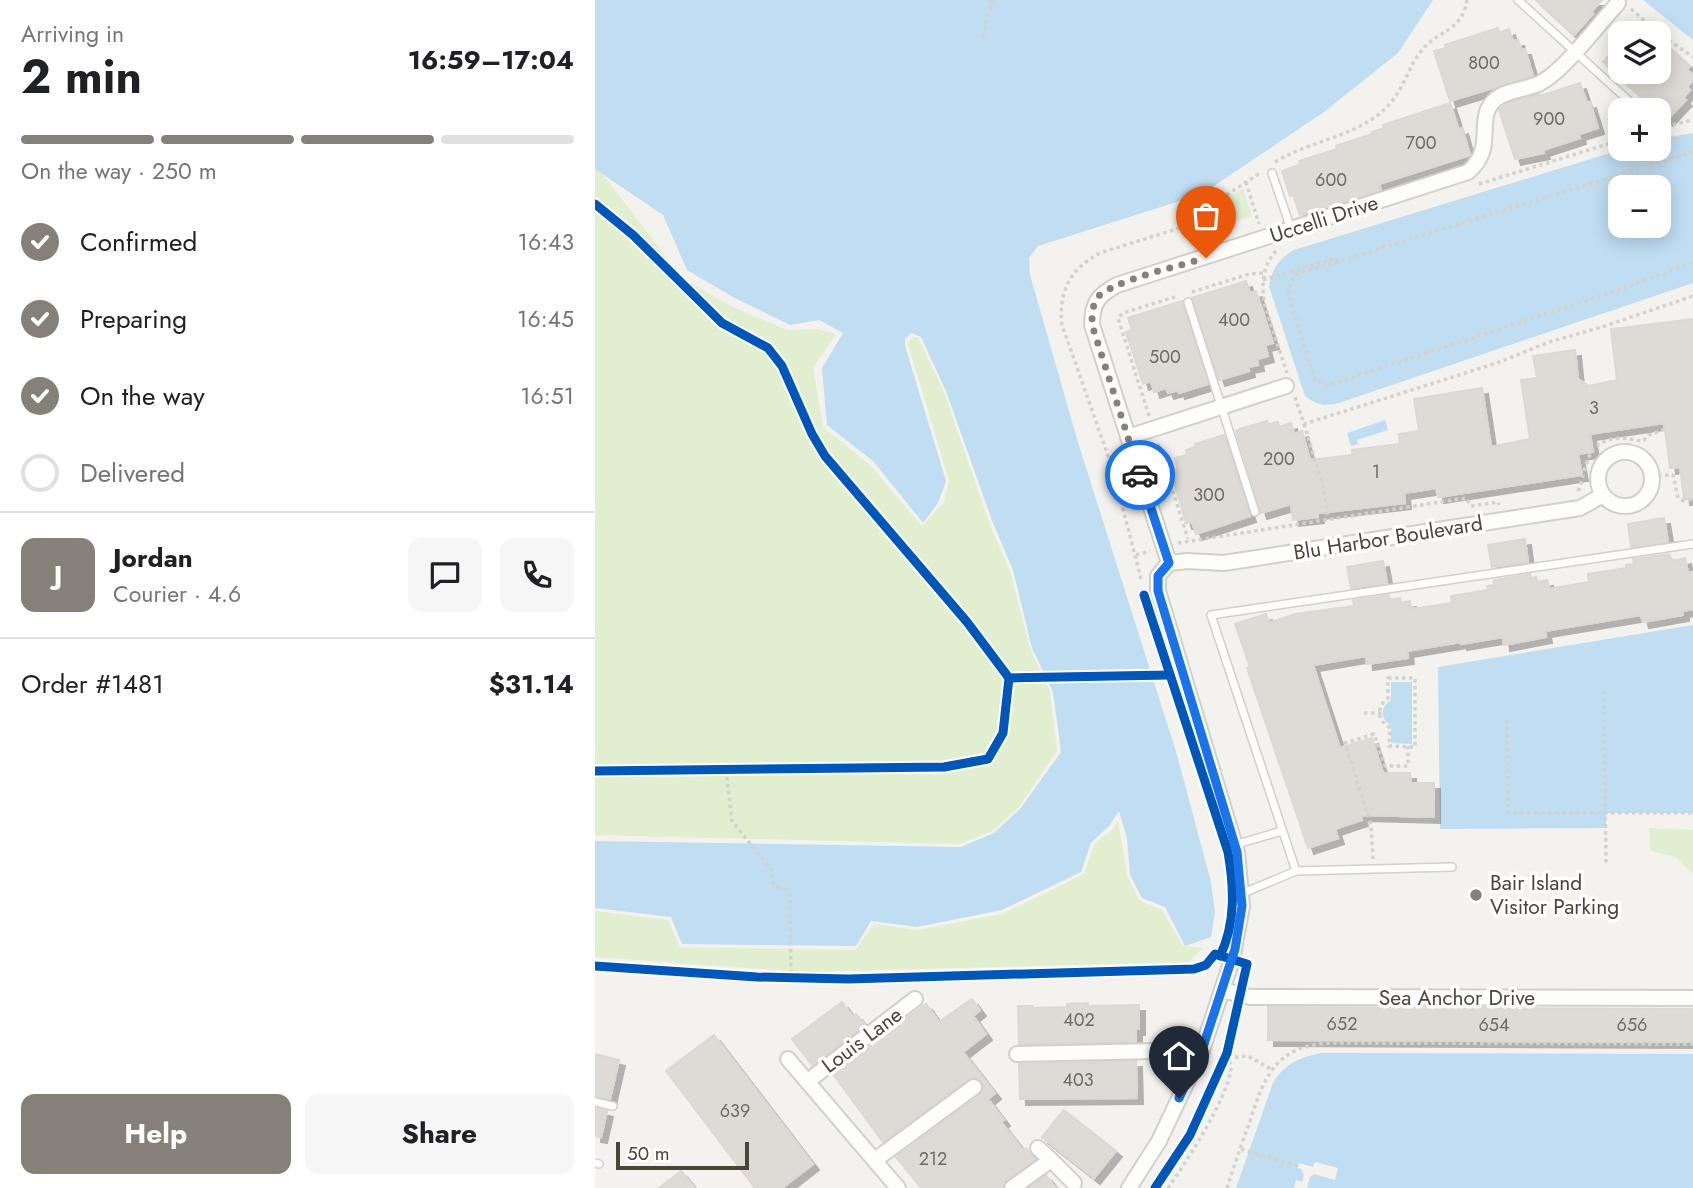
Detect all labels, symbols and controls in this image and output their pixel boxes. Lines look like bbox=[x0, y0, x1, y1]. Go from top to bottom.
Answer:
text: Arriving in bbox=[21, 17, 124, 51]
map controls bbox=[1608, 21, 1671, 238]
button: layers bbox=[1608, 21, 1671, 84]
text: 16:59–17:04 bbox=[408, 41, 574, 79]
text: 2 min bbox=[21, 44, 142, 110]
house number: 800 bbox=[1468, 50, 1500, 76]
button: + bbox=[1608, 98, 1671, 161]
house number: 900 bbox=[1533, 106, 1565, 132]
house number: 700 bbox=[1405, 130, 1437, 156]
text: On the way · 250 m bbox=[21, 154, 217, 188]
house number: 600 bbox=[1315, 167, 1347, 193]
button: − bbox=[1608, 175, 1671, 238]
pin bbox=[1176, 186, 1236, 258]
street label: Uccelli Drive bbox=[1266, 187, 1382, 251]
icon: bag bbox=[1187, 197, 1225, 235]
icon: check bbox=[21, 223, 59, 261]
text: Confirmed bbox=[80, 223, 197, 261]
text: 16:43 bbox=[518, 225, 574, 259]
icon: check bbox=[21, 300, 59, 338]
text: Preparing bbox=[80, 300, 187, 338]
text: 16:45 bbox=[517, 302, 574, 336]
house number: 400 bbox=[1218, 307, 1250, 333]
house number: 500 bbox=[1149, 344, 1181, 370]
icon: check bbox=[21, 377, 59, 415]
text: On the way bbox=[80, 377, 205, 415]
text: 16:51 bbox=[520, 379, 574, 413]
house number: 3 bbox=[1589, 395, 1599, 421]
courier bbox=[1105, 440, 1175, 510]
house number: 200 bbox=[1263, 446, 1295, 472]
text: Delivered bbox=[80, 454, 185, 492]
icon: car bbox=[1121, 456, 1159, 494]
house number: 1 bbox=[1372, 459, 1380, 485]
house number: 300 bbox=[1193, 482, 1225, 508]
street label: Blu Harbor Boulevard bbox=[1291, 508, 1485, 568]
button: chat bbox=[408, 538, 482, 612]
button: phone bbox=[500, 538, 574, 612]
text: Jordan bbox=[113, 539, 193, 577]
text: J bbox=[54, 556, 62, 594]
text: Courier · 4.6 bbox=[113, 577, 241, 611]
text: Order #1481 bbox=[21, 665, 164, 703]
text: $31.14 bbox=[489, 665, 574, 703]
place label: Bair Island Visitor Parking bbox=[1490, 868, 1619, 922]
marker: Bair Island Visitor Parking bbox=[1468, 887, 1484, 903]
street label: Sea Anchor Drive bbox=[1379, 983, 1535, 1013]
street label: Louis Lane bbox=[816, 1000, 909, 1080]
house number: 402 bbox=[1063, 1007, 1095, 1033]
house number: 652 bbox=[1327, 1011, 1357, 1037]
house number: 654 bbox=[1478, 1012, 1510, 1038]
house number: 656 bbox=[1617, 1012, 1647, 1038]
pin bbox=[1149, 1026, 1209, 1098]
icon: home bbox=[1160, 1037, 1198, 1075]
house number: 403 bbox=[1062, 1067, 1094, 1093]
button: Help bbox=[21, 1094, 291, 1174]
button: Share bbox=[305, 1094, 574, 1174]
house number: 639 bbox=[720, 1098, 750, 1124]
scale bar bbox=[616, 1139, 749, 1171]
text: 50 m bbox=[627, 1140, 670, 1167]
house number: 212 bbox=[919, 1146, 947, 1172]

